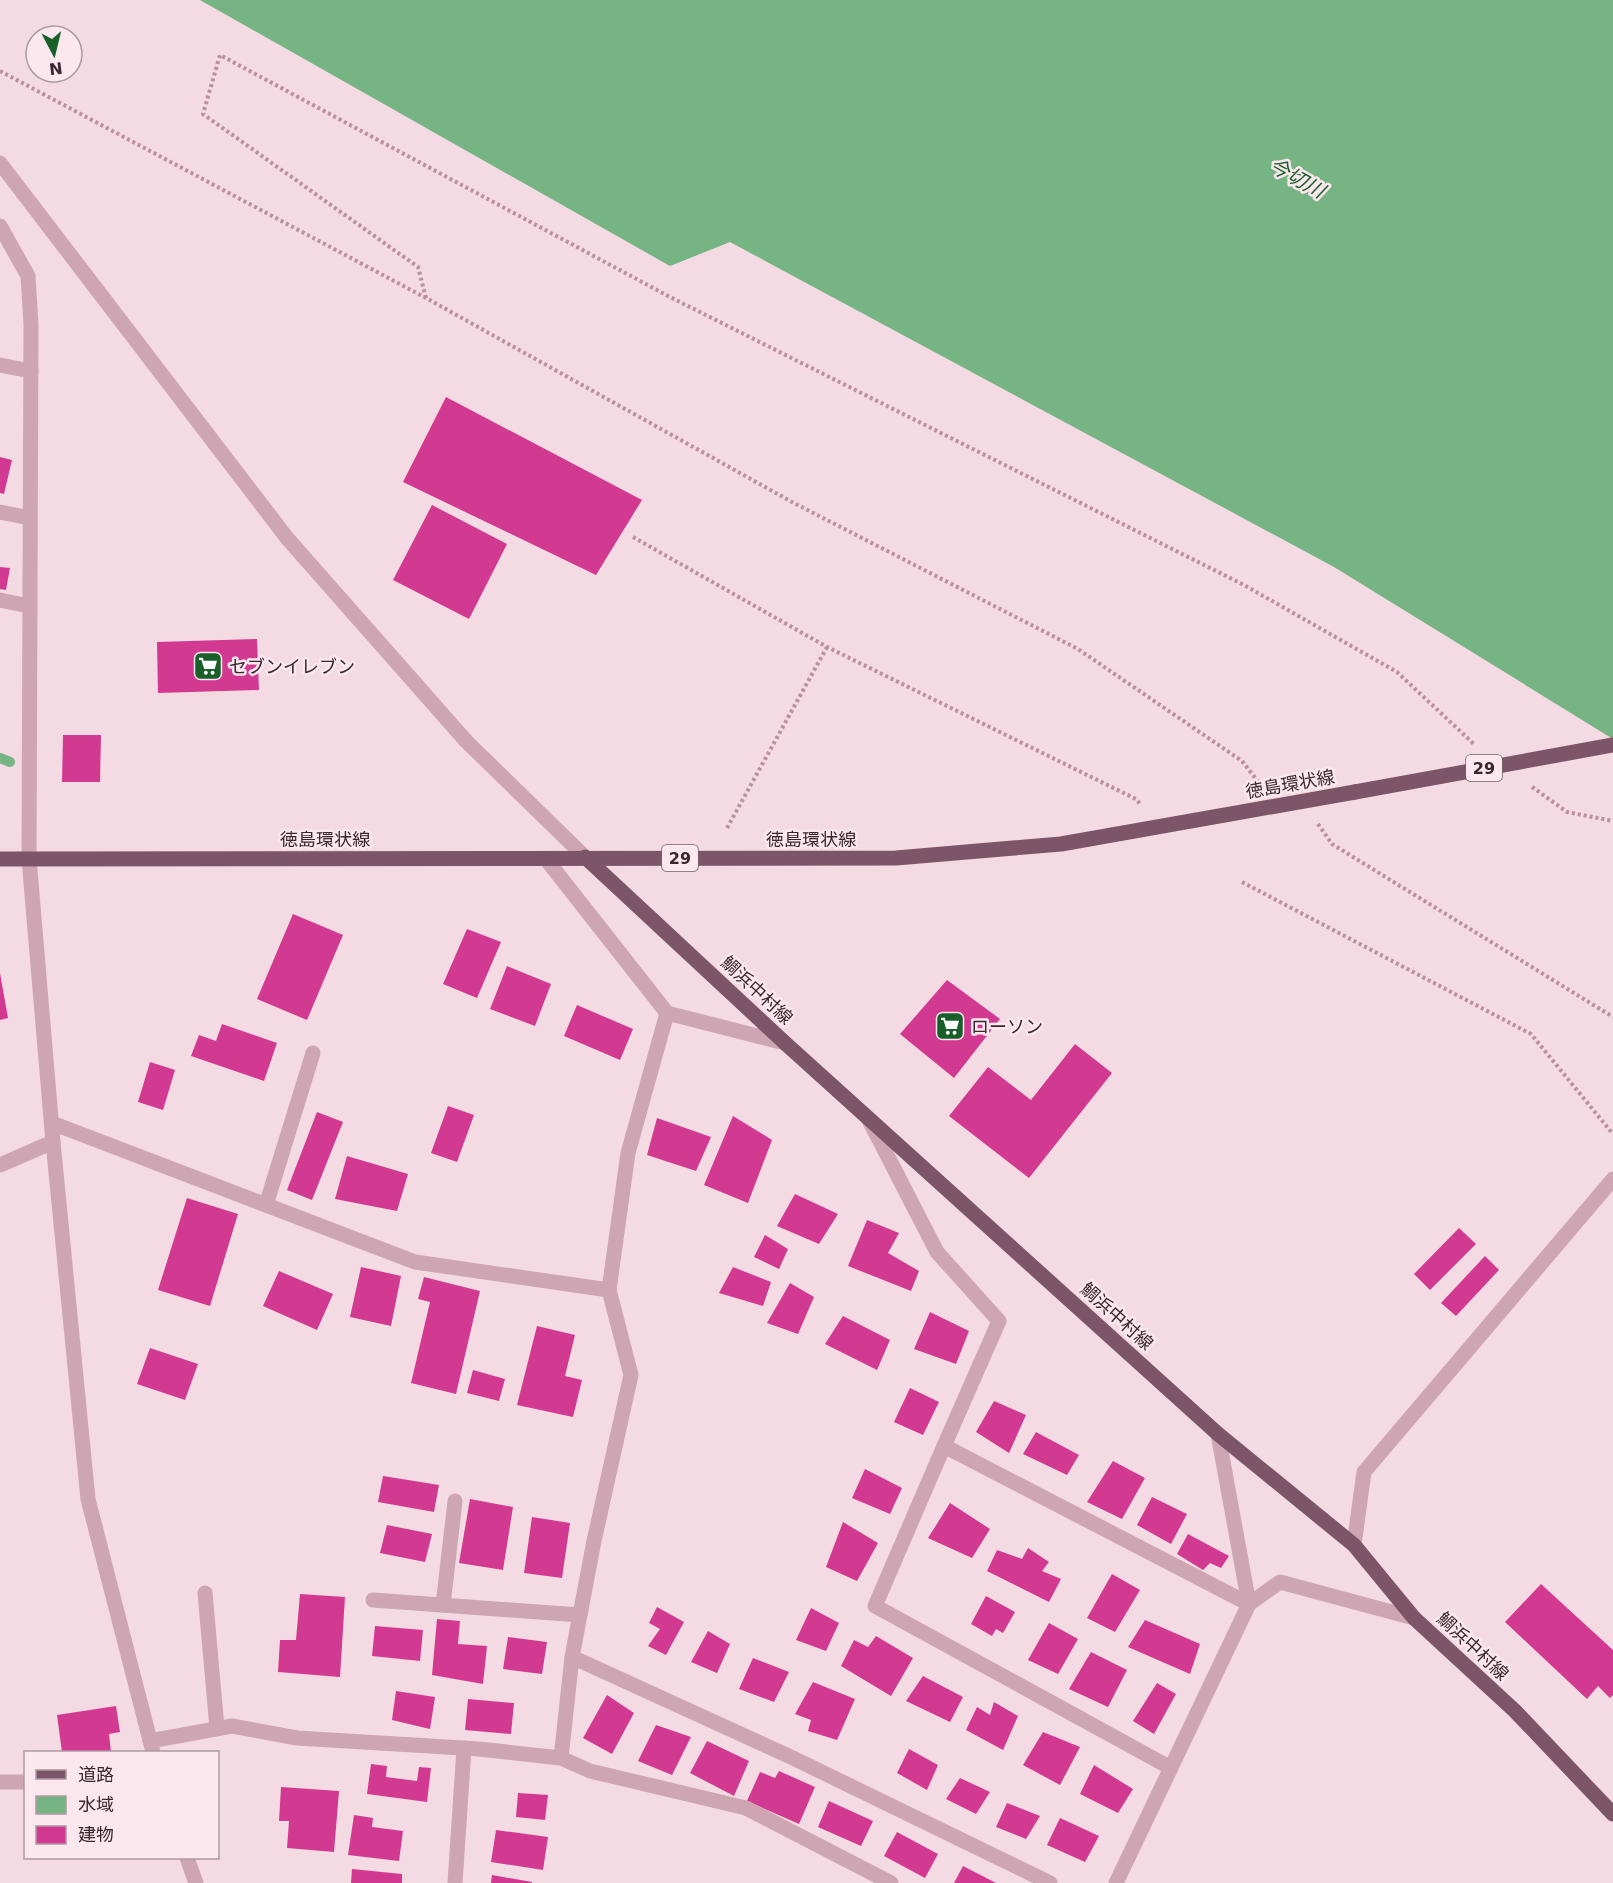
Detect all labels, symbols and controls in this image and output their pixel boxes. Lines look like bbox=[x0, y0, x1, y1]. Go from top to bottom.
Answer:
north arrow bbox=[24, 24, 84, 84]
text: N bbox=[48, 58, 64, 79]
water label: 今切川 bbox=[1265, 153, 1331, 204]
supermarket icon: セブンイレブン bbox=[192, 650, 224, 682]
place label: セブンイレブン bbox=[229, 656, 355, 677]
road number: 29 bbox=[1466, 755, 1502, 781]
street label: 徳島環状線 bbox=[1244, 766, 1336, 802]
street label: 徳島環状線 bbox=[280, 829, 370, 850]
street label: 徳島環状線 bbox=[766, 829, 856, 850]
road number: 29 bbox=[662, 845, 698, 871]
street label: 鯛浜中村線 bbox=[717, 952, 797, 1028]
supermarket icon: ローソン bbox=[934, 1010, 966, 1042]
place label: ローソン bbox=[971, 1016, 1043, 1037]
street label: 鯛浜中村線 bbox=[1077, 1278, 1157, 1354]
street label: 鯛浜中村線 bbox=[1433, 1608, 1513, 1684]
legend bbox=[24, 1751, 219, 1859]
text: 道路 bbox=[78, 1764, 114, 1785]
text: 水域 bbox=[78, 1794, 114, 1815]
text: 建物 bbox=[78, 1824, 114, 1845]

